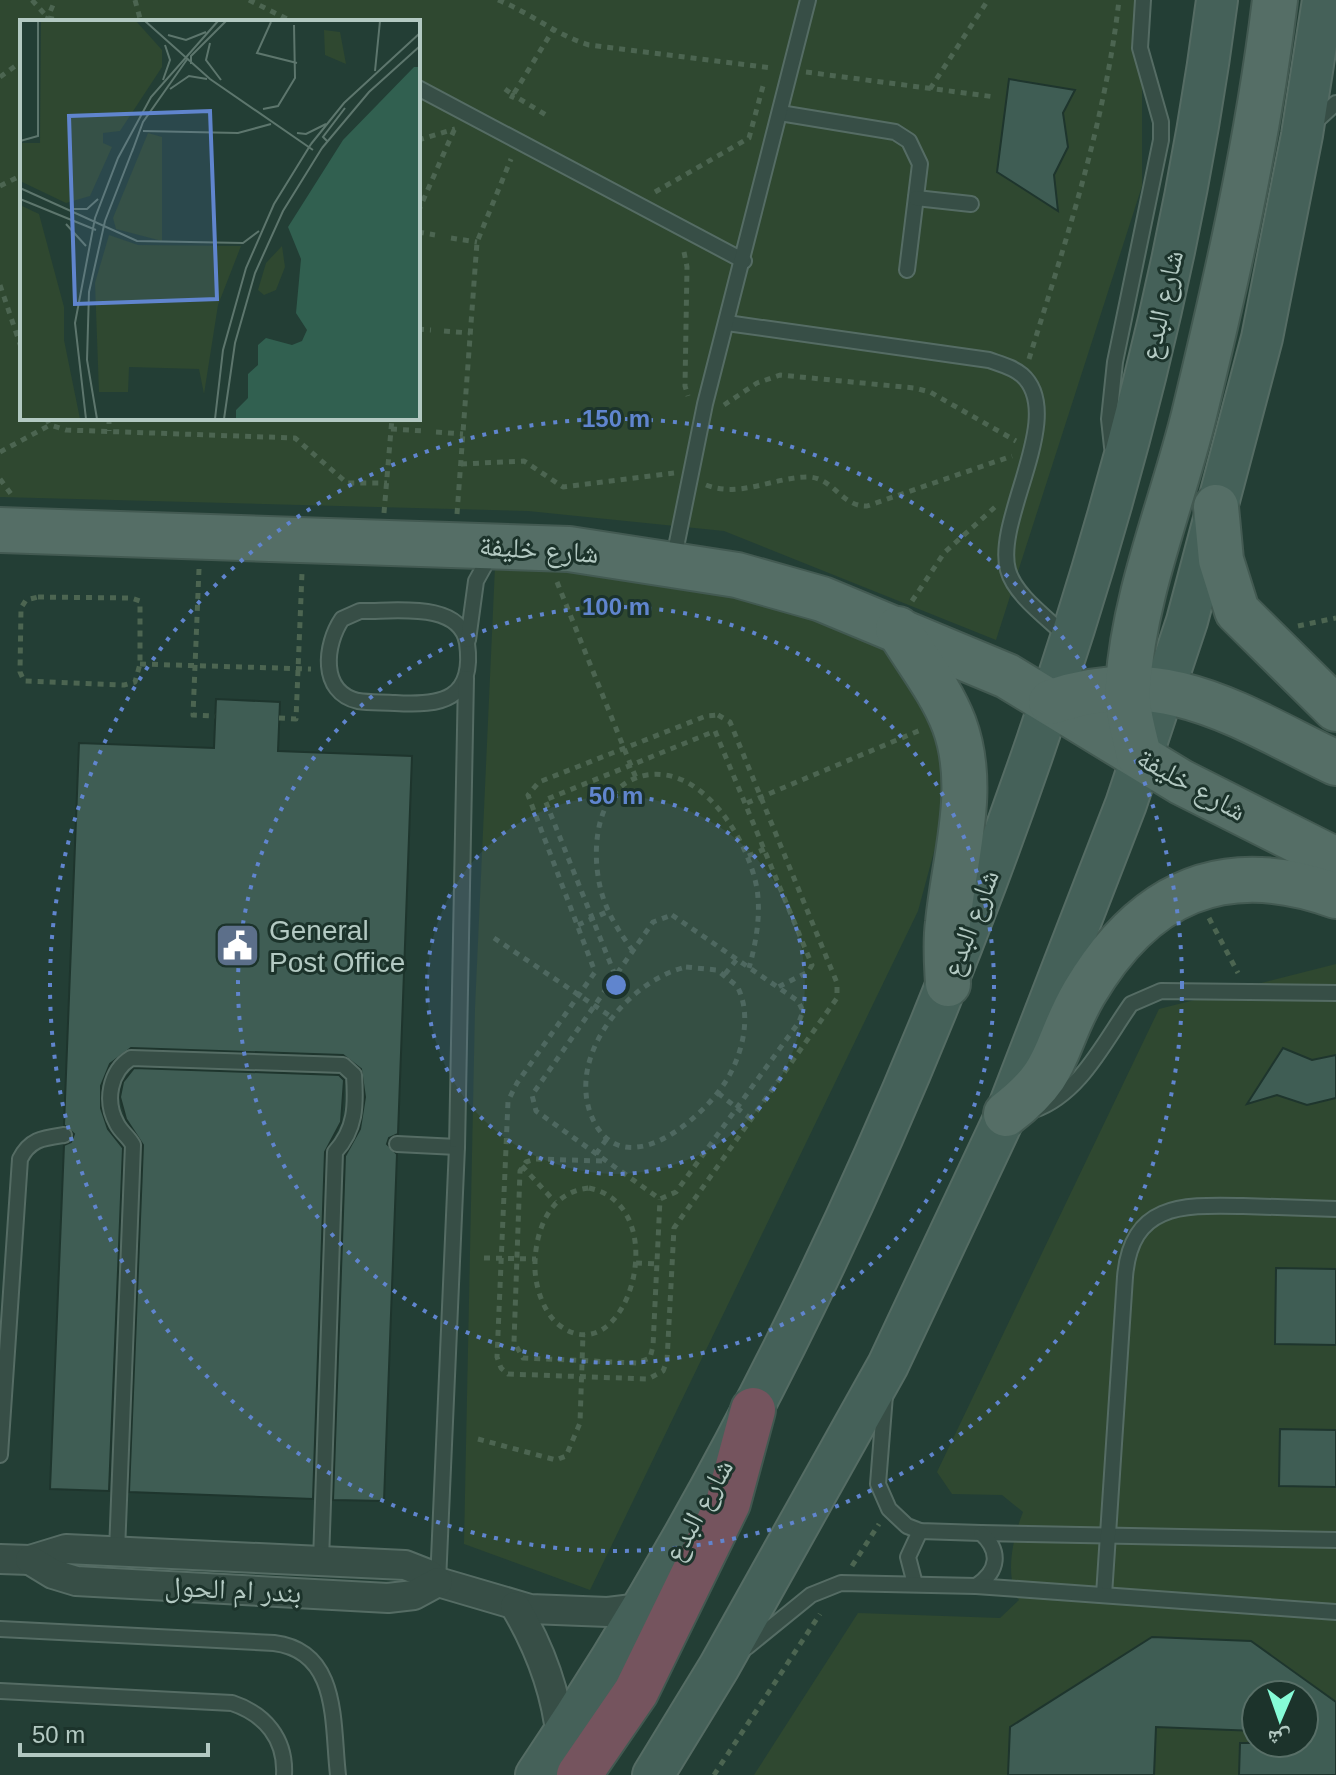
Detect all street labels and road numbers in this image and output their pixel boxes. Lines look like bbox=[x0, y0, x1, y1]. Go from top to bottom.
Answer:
street label: شارع البدع bbox=[1134, 247, 1191, 364]
street label: شارع خليفة bbox=[478, 530, 600, 571]
street label: شارع خليفة bbox=[1131, 742, 1251, 829]
street label: شارع البدع bbox=[936, 865, 1007, 982]
street label: شارع البدع bbox=[658, 1454, 741, 1568]
street label: بندر ام الحول bbox=[164, 1570, 302, 1612]

